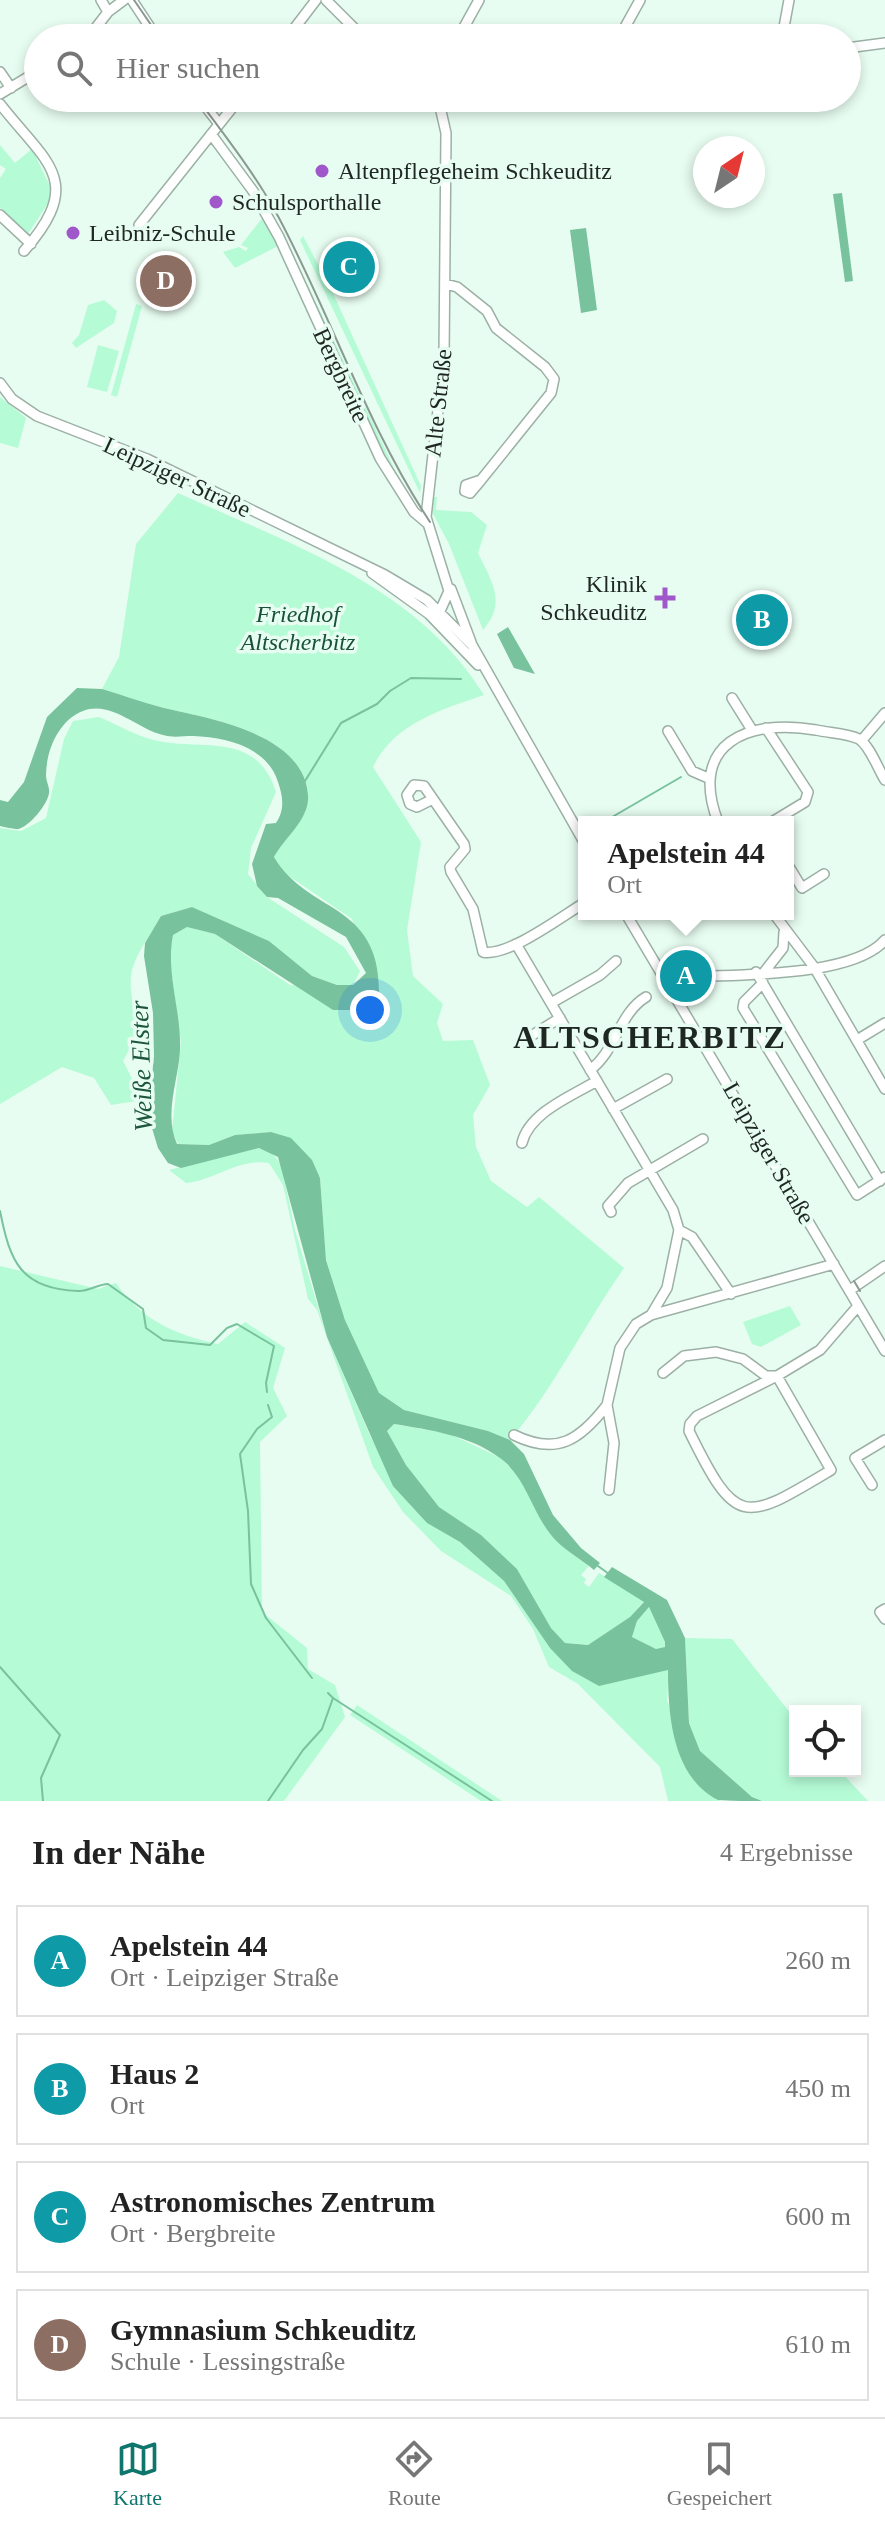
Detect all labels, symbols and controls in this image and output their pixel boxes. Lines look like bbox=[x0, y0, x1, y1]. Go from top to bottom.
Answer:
search box bbox=[24, 24, 861, 112]
icon: search bbox=[52, 46, 96, 90]
text: Hier suchen bbox=[116, 51, 260, 84]
north arrow bbox=[693, 136, 765, 208]
place label: Altenpflegeheim Schkeuditz bbox=[338, 158, 612, 184]
marker: Altenpflegeheim Schkeuditz bbox=[313, 162, 331, 180]
place label: Schulsporthalle bbox=[232, 189, 381, 215]
marker: Schulsporthalle bbox=[207, 193, 225, 211]
place label: Leibniz-Schule bbox=[89, 220, 236, 246]
marker: Leibniz-Schule bbox=[64, 224, 82, 242]
pin: C bbox=[323, 237, 375, 297]
pin: D bbox=[140, 251, 192, 311]
street label: Bergbreite bbox=[308, 324, 374, 426]
street label: Alte Straße bbox=[419, 348, 457, 458]
street label: Leipziger Straße bbox=[99, 432, 255, 522]
place label: Klinik Schkeuditz bbox=[540, 571, 647, 625]
marker: Klinik Schkeuditz bbox=[654, 587, 676, 609]
pin: B bbox=[736, 590, 788, 650]
park label: Friedhof Altscherbitz bbox=[239, 601, 356, 655]
popup bbox=[578, 816, 794, 920]
text: Apelstein 44 bbox=[607, 836, 765, 869]
text: Ort bbox=[607, 870, 642, 899]
pin: A bbox=[660, 946, 712, 1006]
your location bbox=[350, 990, 390, 1030]
water label: Weiße Elster bbox=[125, 999, 158, 1132]
district label: ALTSCHERBITZ bbox=[513, 1019, 787, 1055]
street label: Leipziger Straße bbox=[718, 1078, 820, 1228]
map controls bbox=[789, 1705, 861, 1777]
button: locate bbox=[789, 1705, 861, 1777]
text: In der Nähe bbox=[32, 1834, 205, 1871]
text: 4 Ergebnisse bbox=[720, 1838, 853, 1867]
text: Apelstein 44 bbox=[110, 1929, 268, 1962]
text: A bbox=[51, 1946, 69, 1975]
text: 260 m bbox=[785, 1946, 851, 1975]
text: Ort · Leipziger Straße bbox=[110, 1963, 339, 1992]
text: Haus 2 bbox=[110, 2057, 199, 2090]
text: B bbox=[51, 2074, 69, 2103]
text: 450 m bbox=[785, 2074, 851, 2103]
text: Ort bbox=[110, 2091, 145, 2120]
text: Astronomisches Zentrum bbox=[110, 2185, 435, 2218]
text: C bbox=[51, 2202, 69, 2231]
text: 600 m bbox=[785, 2202, 851, 2231]
text: Ort · Bergbreite bbox=[110, 2219, 276, 2248]
text: Gymnasium Schkeuditz bbox=[110, 2313, 416, 2346]
text: D bbox=[51, 2330, 69, 2359]
text: 610 m bbox=[785, 2330, 851, 2359]
text: Schule · Lessingstraße bbox=[110, 2347, 345, 2376]
tab: Karte bbox=[113, 2437, 162, 2511]
tab: Route bbox=[388, 2437, 441, 2511]
tab: Gespeichert bbox=[667, 2437, 772, 2511]

